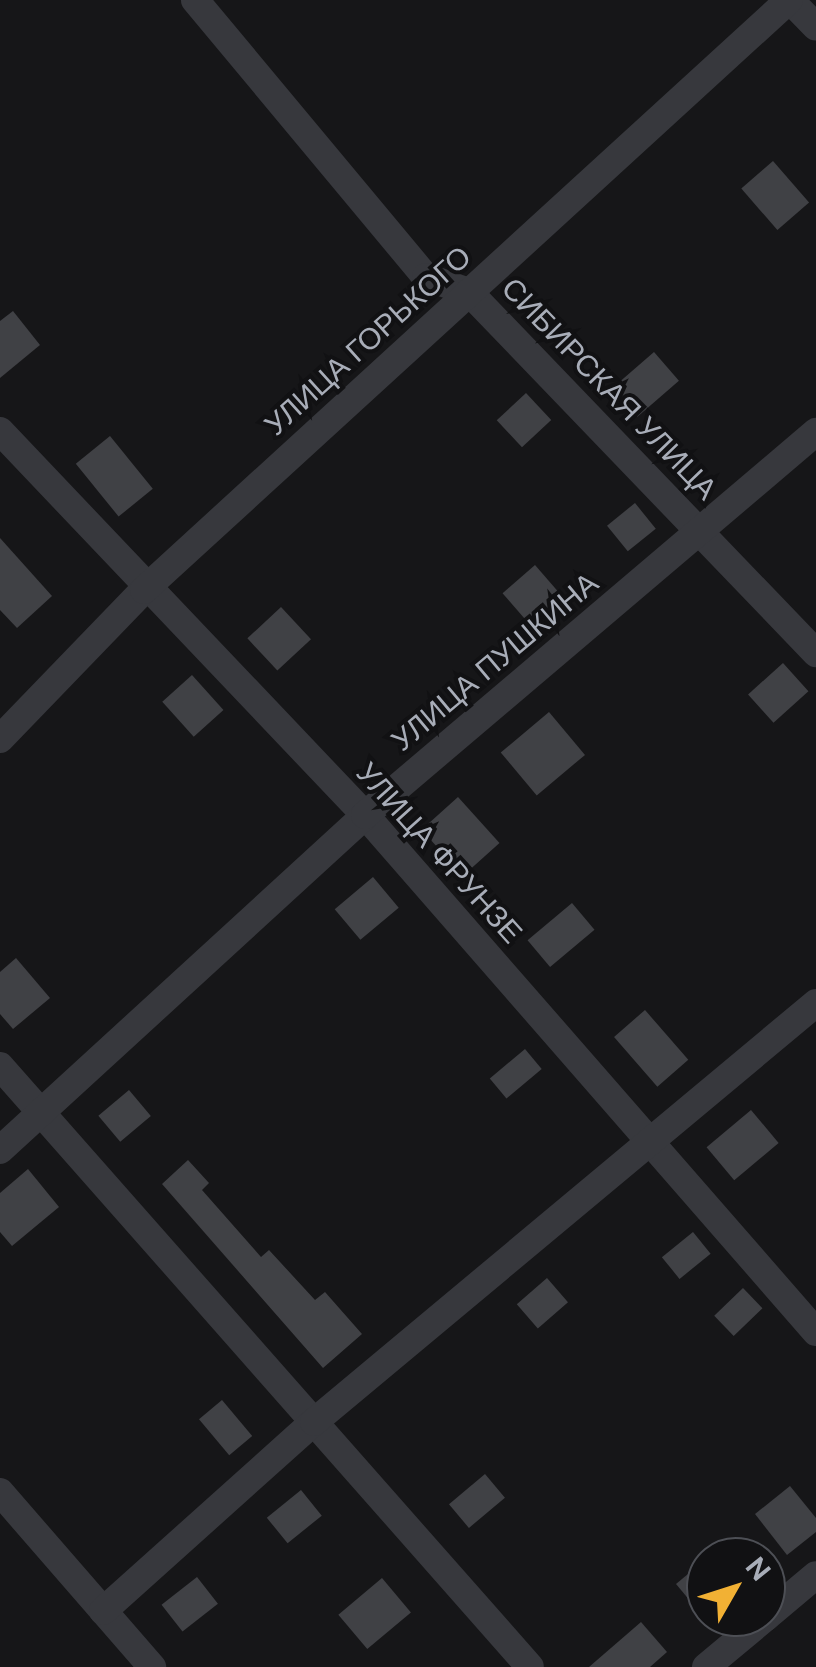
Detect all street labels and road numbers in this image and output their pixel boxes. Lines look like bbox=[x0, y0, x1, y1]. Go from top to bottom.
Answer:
street label: УЛИЦА ГОРЬКОГО bbox=[257, 239, 479, 443]
street label: СИБИРСКАЯ УЛИЦА bbox=[494, 271, 724, 507]
street label: УЛИЦА ПУШКИНА bbox=[384, 565, 606, 759]
street label: УЛИЦА ФРУНЗЕ bbox=[349, 755, 529, 951]

